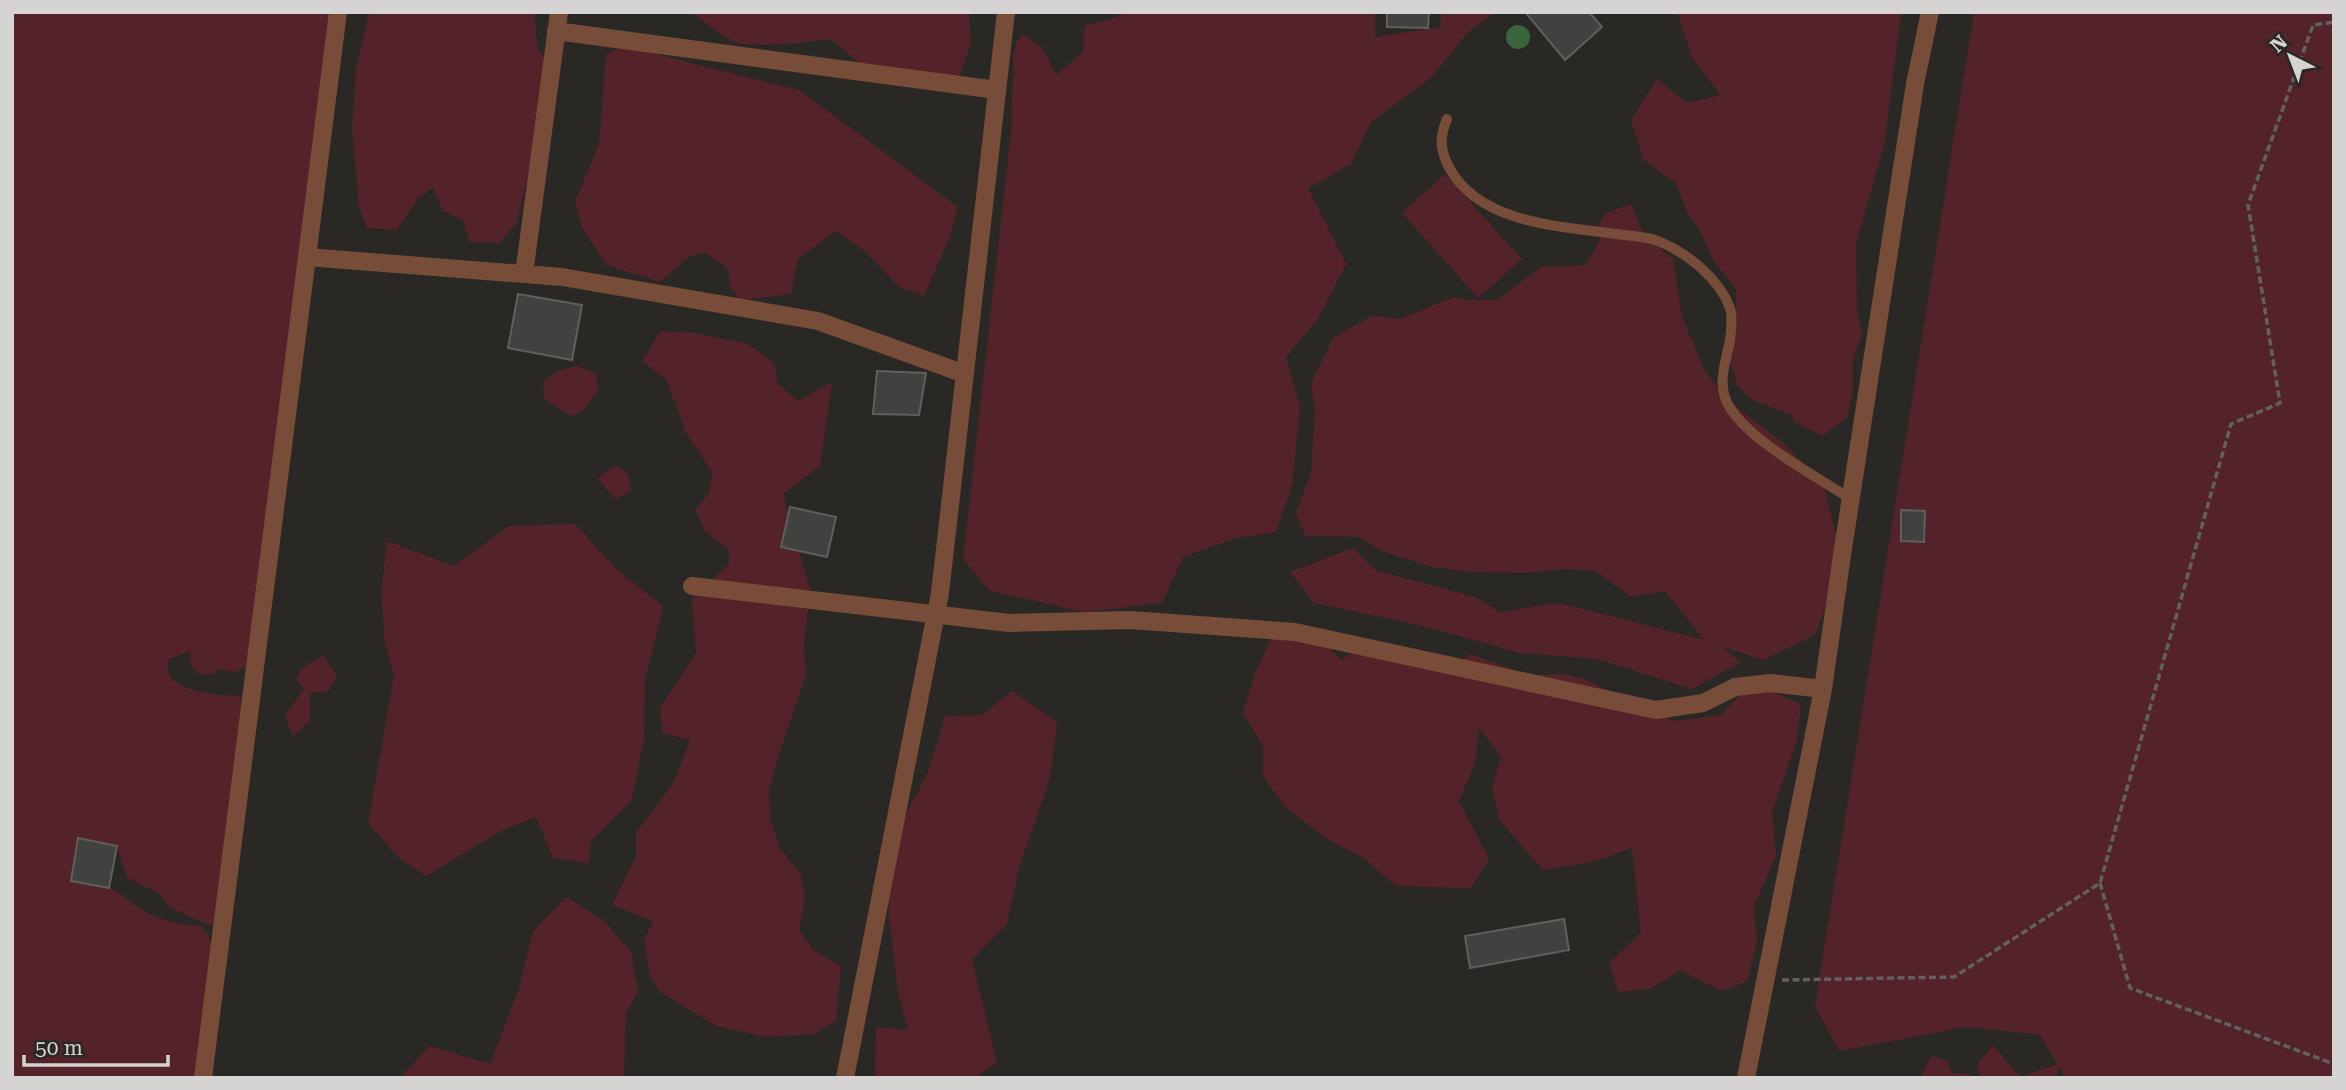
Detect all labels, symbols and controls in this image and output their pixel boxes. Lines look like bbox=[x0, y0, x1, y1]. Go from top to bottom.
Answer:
north arrow bbox=[2255, 21, 2325, 91]
text: N bbox=[2266, 30, 2292, 57]
scale bar bbox=[24, 1024, 168, 1068]
text: 50 m bbox=[35, 1036, 83, 1060]

